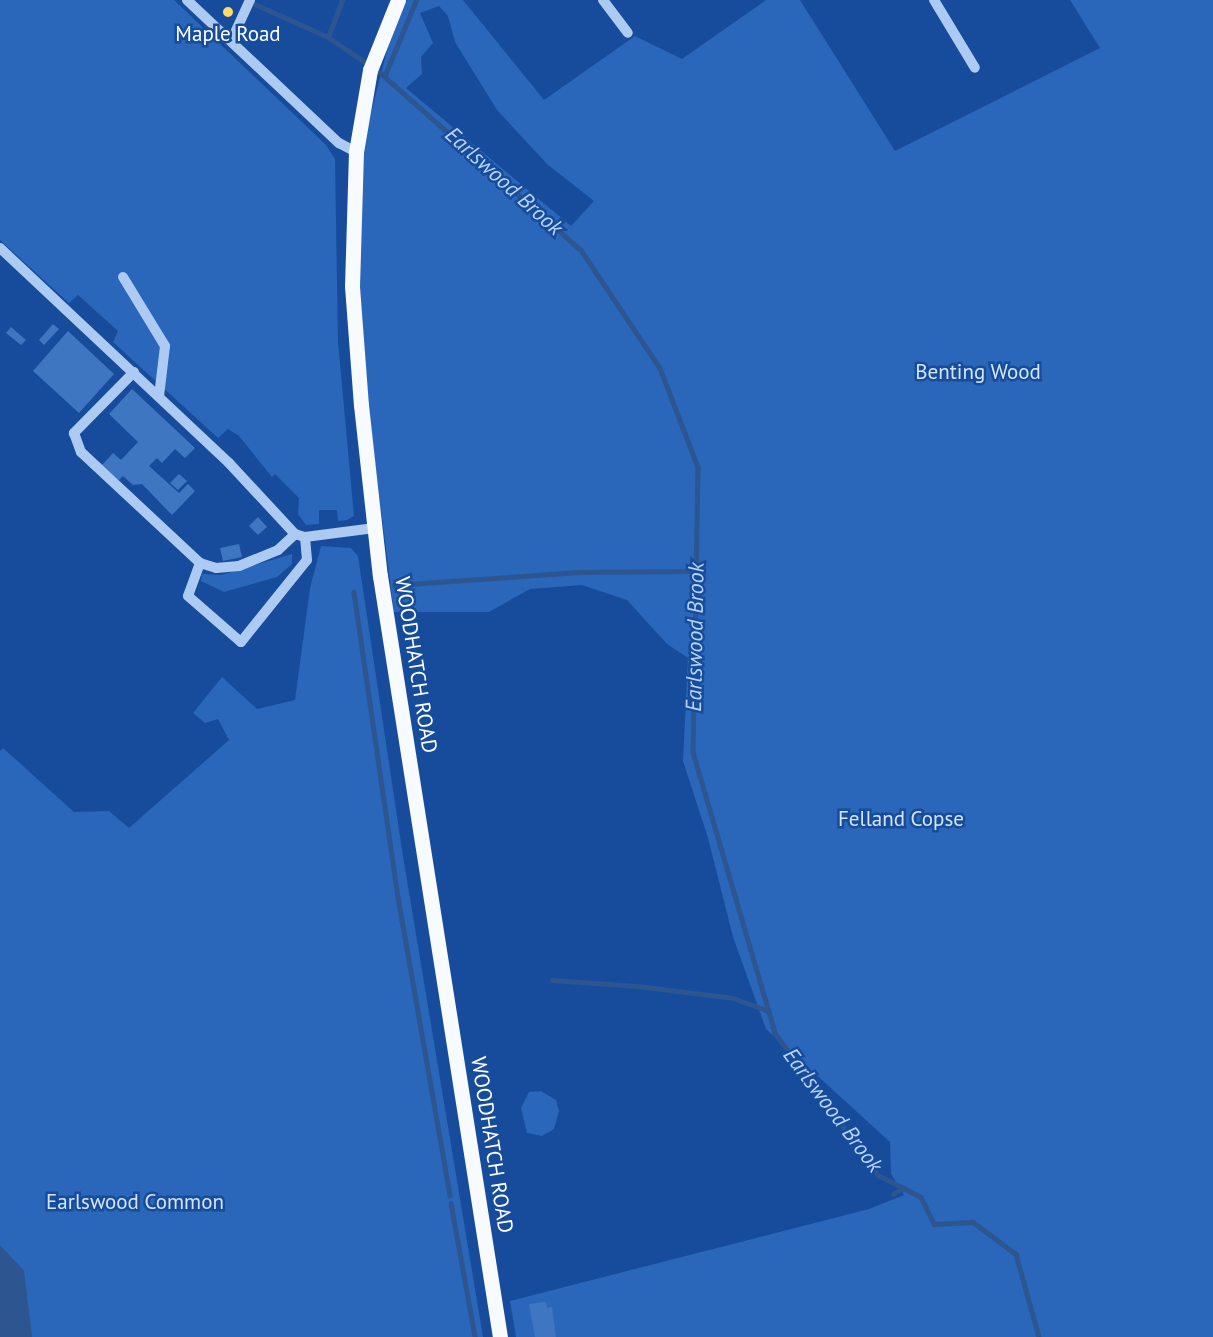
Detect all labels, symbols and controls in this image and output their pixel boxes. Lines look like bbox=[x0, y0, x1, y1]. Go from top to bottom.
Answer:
marker: Maple Road bbox=[221, 5, 235, 19]
place label: Maple Road bbox=[175, 21, 281, 47]
water label: Earlswood Brook bbox=[440, 121, 568, 241]
park label: Benting Wood bbox=[915, 359, 1041, 385]
water label: Earlswood Brook bbox=[681, 562, 709, 712]
street label: WOODHATCH ROAD bbox=[390, 575, 442, 755]
park label: Felland Copse bbox=[838, 806, 964, 832]
water label: Earlswood Brook bbox=[778, 1043, 888, 1177]
street label: WOODHATCH ROAD bbox=[466, 1055, 518, 1235]
park label: Earlswood Common bbox=[46, 1189, 224, 1215]

